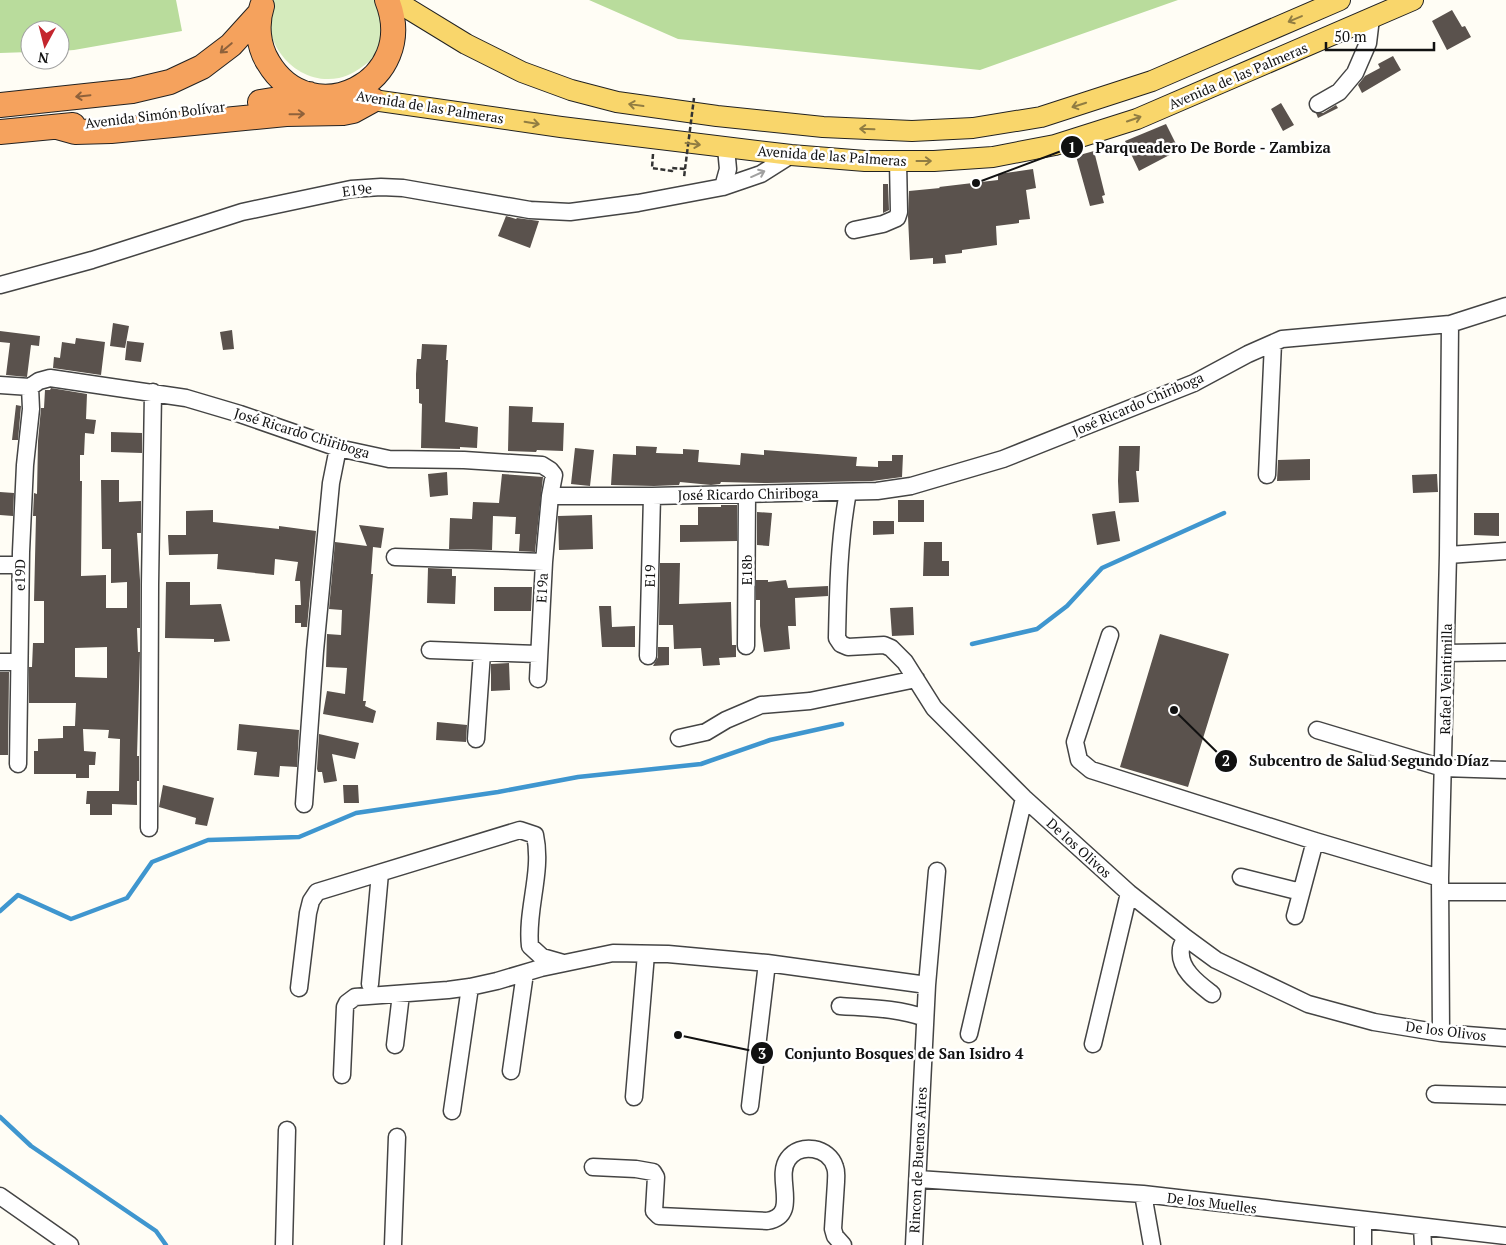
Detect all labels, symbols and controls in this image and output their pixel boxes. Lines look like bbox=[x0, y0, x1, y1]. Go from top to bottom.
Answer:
one-way arrow bbox=[1288, 15, 1303, 25]
north arrow bbox=[20, 20, 70, 70]
scale bar bbox=[1326, 20, 1434, 52]
text: 50 m bbox=[1334, 26, 1367, 46]
street label: Avenida de las Palmeras bbox=[1165, 38, 1310, 113]
one-way arrow bbox=[220, 42, 233, 53]
text: N bbox=[37, 48, 50, 68]
street label: Avenida de las Palmeras bbox=[355, 85, 505, 128]
one-way arrow bbox=[75, 91, 91, 101]
street label: Avenida Simón Bolívar bbox=[84, 96, 227, 133]
one-way arrow bbox=[628, 99, 644, 109]
one-way arrow bbox=[1072, 101, 1087, 110]
one-way arrow bbox=[288, 109, 304, 118]
one-way arrow bbox=[1126, 114, 1142, 124]
one-way arrow bbox=[523, 118, 539, 128]
one-way arrow bbox=[859, 124, 875, 133]
callout: Parqueadero De Borde - Zambiza bbox=[1060, 132, 1341, 162]
text: 1 bbox=[1068, 137, 1076, 157]
text: Parqueadero De Borde - Zambiza bbox=[1095, 137, 1331, 157]
one-way arrow bbox=[684, 139, 700, 149]
street label: Avenida de las Palmeras bbox=[757, 141, 907, 170]
one-way arrow bbox=[916, 156, 932, 166]
one-way arrow bbox=[750, 169, 765, 179]
street label: E19e bbox=[341, 178, 373, 201]
street label: José Ricardo Chiriboga bbox=[1069, 367, 1206, 440]
street label: José Ricardo Chiriboga bbox=[232, 403, 372, 462]
street label: José Ricardo Chiriboga bbox=[677, 483, 819, 504]
street label: E18b bbox=[737, 554, 756, 585]
street label: e19D bbox=[10, 559, 29, 591]
street label: E19 bbox=[640, 564, 659, 588]
street label: E19a bbox=[531, 572, 552, 604]
street label: Rafael Veintimilla bbox=[1435, 623, 1456, 735]
callout: Subcentro de Salud Segundo Díaz bbox=[1214, 746, 1499, 776]
text: 2 bbox=[1222, 750, 1230, 770]
text: Subcentro de Salud Segundo Díaz bbox=[1249, 750, 1489, 770]
street label: De los Olivos bbox=[1043, 813, 1116, 882]
street label: De los Olivos bbox=[1405, 1016, 1488, 1045]
callout: Conjunto Bosques de San Isidro 4 bbox=[749, 1038, 1033, 1068]
text: 3 bbox=[758, 1043, 766, 1063]
text: Conjunto Bosques de San Isidro 4 bbox=[785, 1043, 1024, 1063]
street label: Rincon de Buenos Aires bbox=[904, 1086, 931, 1234]
street label: De los Muelles bbox=[1166, 1188, 1258, 1217]

